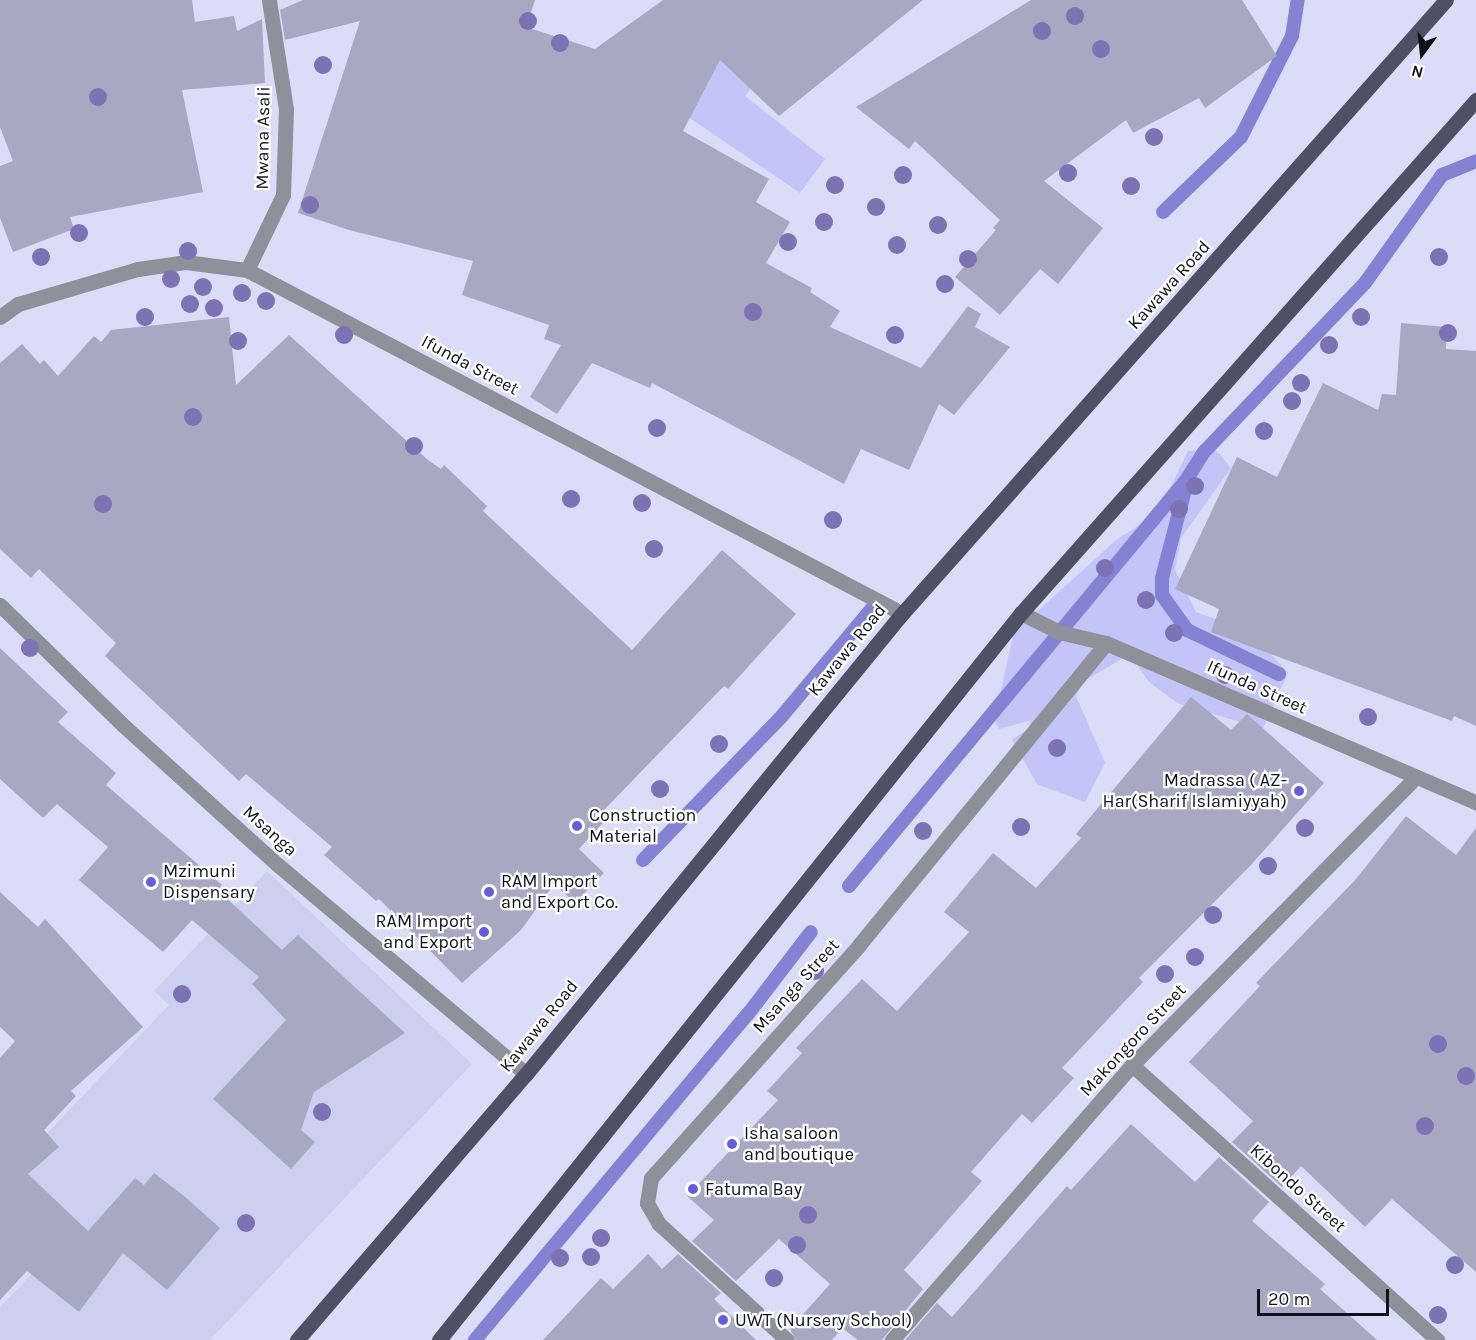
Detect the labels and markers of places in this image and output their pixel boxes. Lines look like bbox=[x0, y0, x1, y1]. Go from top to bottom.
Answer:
place label: Madrassa ( AZ- Har(Sharif Islamiyyah) bbox=[1103, 770, 1287, 812]
marker: Madrassa ( AZ- Har(Sharif Islamiyyah) bbox=[1292, 784, 1306, 798]
place label: Construction Material bbox=[589, 805, 696, 848]
marker: Construction Material bbox=[570, 819, 584, 833]
place label: Mzimuni Dispensary bbox=[163, 861, 255, 904]
place label: RAM Import and Export Co. bbox=[501, 871, 618, 914]
marker: Mzimuni Dispensary bbox=[144, 875, 158, 889]
marker: RAM Import and Export Co. bbox=[482, 885, 496, 899]
place label: RAM Import and Export bbox=[376, 911, 472, 954]
marker: RAM Import and Export bbox=[477, 925, 491, 939]
place label: Isha saloon and boutique bbox=[744, 1123, 854, 1166]
marker: Isha saloon and boutique bbox=[725, 1137, 739, 1151]
place label: Fatuma Bay bbox=[705, 1178, 802, 1200]
marker: Fatuma Bay bbox=[686, 1182, 700, 1196]
place label: UWT (Nursery School) bbox=[735, 1309, 912, 1331]
marker: UWT (Nursery School) bbox=[716, 1313, 730, 1327]

